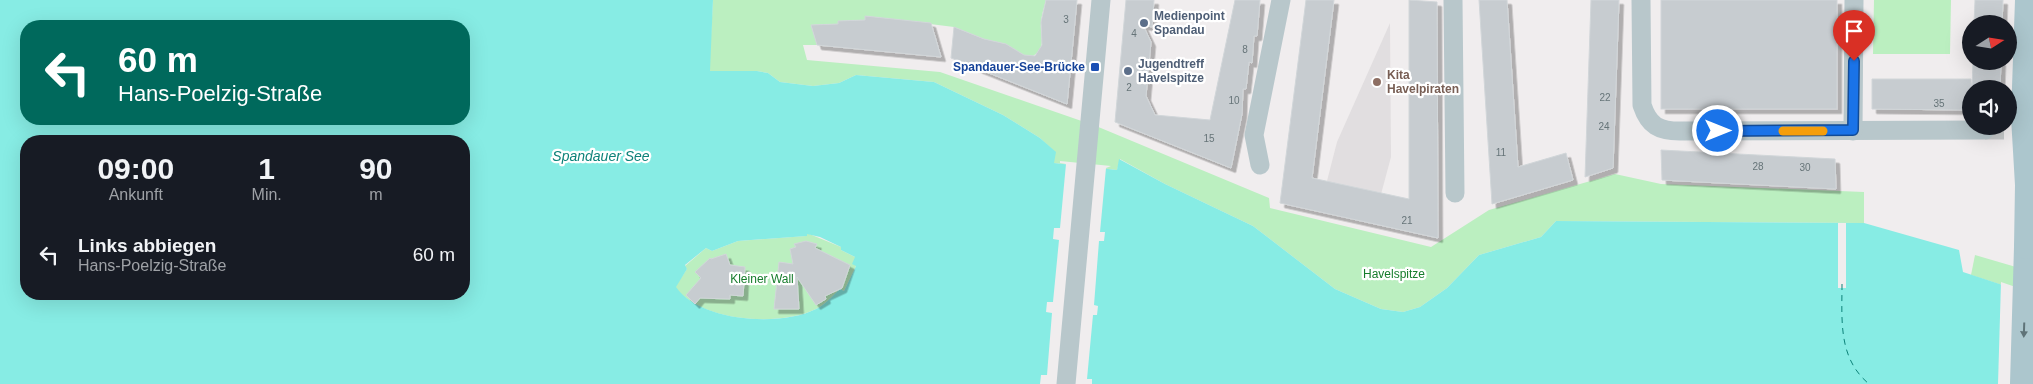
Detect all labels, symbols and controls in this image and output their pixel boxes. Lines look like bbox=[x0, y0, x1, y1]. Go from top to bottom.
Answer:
place label: Medienpoint Spandau bbox=[1154, 9, 1225, 37]
pin bbox=[1833, 10, 1875, 61]
house number: 3 bbox=[1063, 14, 1069, 25]
north arrow bbox=[1962, 15, 2018, 70]
map controls bbox=[1962, 15, 2017, 135]
marker: Medienpoint Spandau bbox=[1138, 17, 1150, 29]
icon: arrive bbox=[1840, 17, 1868, 45]
house number: 4 bbox=[1131, 28, 1137, 39]
icon: left bbox=[35, 40, 100, 105]
text: 60 m bbox=[118, 40, 198, 79]
house number: 8 bbox=[1242, 44, 1248, 55]
place label: Jugendtreff Havelspitze bbox=[1138, 57, 1205, 85]
place label: Spandauer-See-Brücke bbox=[953, 60, 1085, 74]
marker: Spandauer-See-Brücke bbox=[1089, 61, 1101, 73]
marker: Jugendtreff Havelspitze bbox=[1122, 65, 1134, 77]
place label: Kita Havelpiraten bbox=[1387, 68, 1459, 96]
marker: Kita Havelpiraten bbox=[1371, 76, 1383, 88]
button: sound bbox=[1962, 80, 2017, 135]
text: Hans-Poelzig-Straße bbox=[118, 81, 322, 106]
house number: 2 bbox=[1126, 82, 1132, 93]
house number: 22 bbox=[1599, 92, 1611, 103]
house number: 10 bbox=[1228, 95, 1240, 106]
house number: 35 bbox=[1933, 98, 1945, 109]
position arrow bbox=[1691, 104, 1743, 156]
house number: 24 bbox=[1598, 121, 1610, 132]
house number: 15 bbox=[1203, 133, 1215, 144]
house number: 11 bbox=[1496, 147, 1507, 158]
water label: Spandauer See bbox=[552, 148, 650, 164]
text: 09:00 bbox=[97, 152, 174, 185]
text: 1 bbox=[258, 152, 275, 185]
text: 90 bbox=[359, 152, 393, 185]
house number: 28 bbox=[1752, 161, 1764, 172]
house number: 30 bbox=[1799, 162, 1811, 173]
text: Ankunft bbox=[109, 186, 163, 203]
text: Min. bbox=[252, 186, 282, 203]
text: m bbox=[369, 186, 383, 203]
house number: 21 bbox=[1401, 215, 1413, 226]
text: Links abbiegen bbox=[78, 235, 216, 256]
icon: left bbox=[35, 241, 63, 269]
text: 60 m bbox=[413, 244, 455, 265]
text: Hans-Poelzig-Straße bbox=[78, 257, 227, 274]
park label: Havelspitze bbox=[1363, 267, 1425, 281]
park label: Kleiner Wall bbox=[730, 272, 794, 286]
one-way arrow bbox=[2019, 322, 2027, 338]

